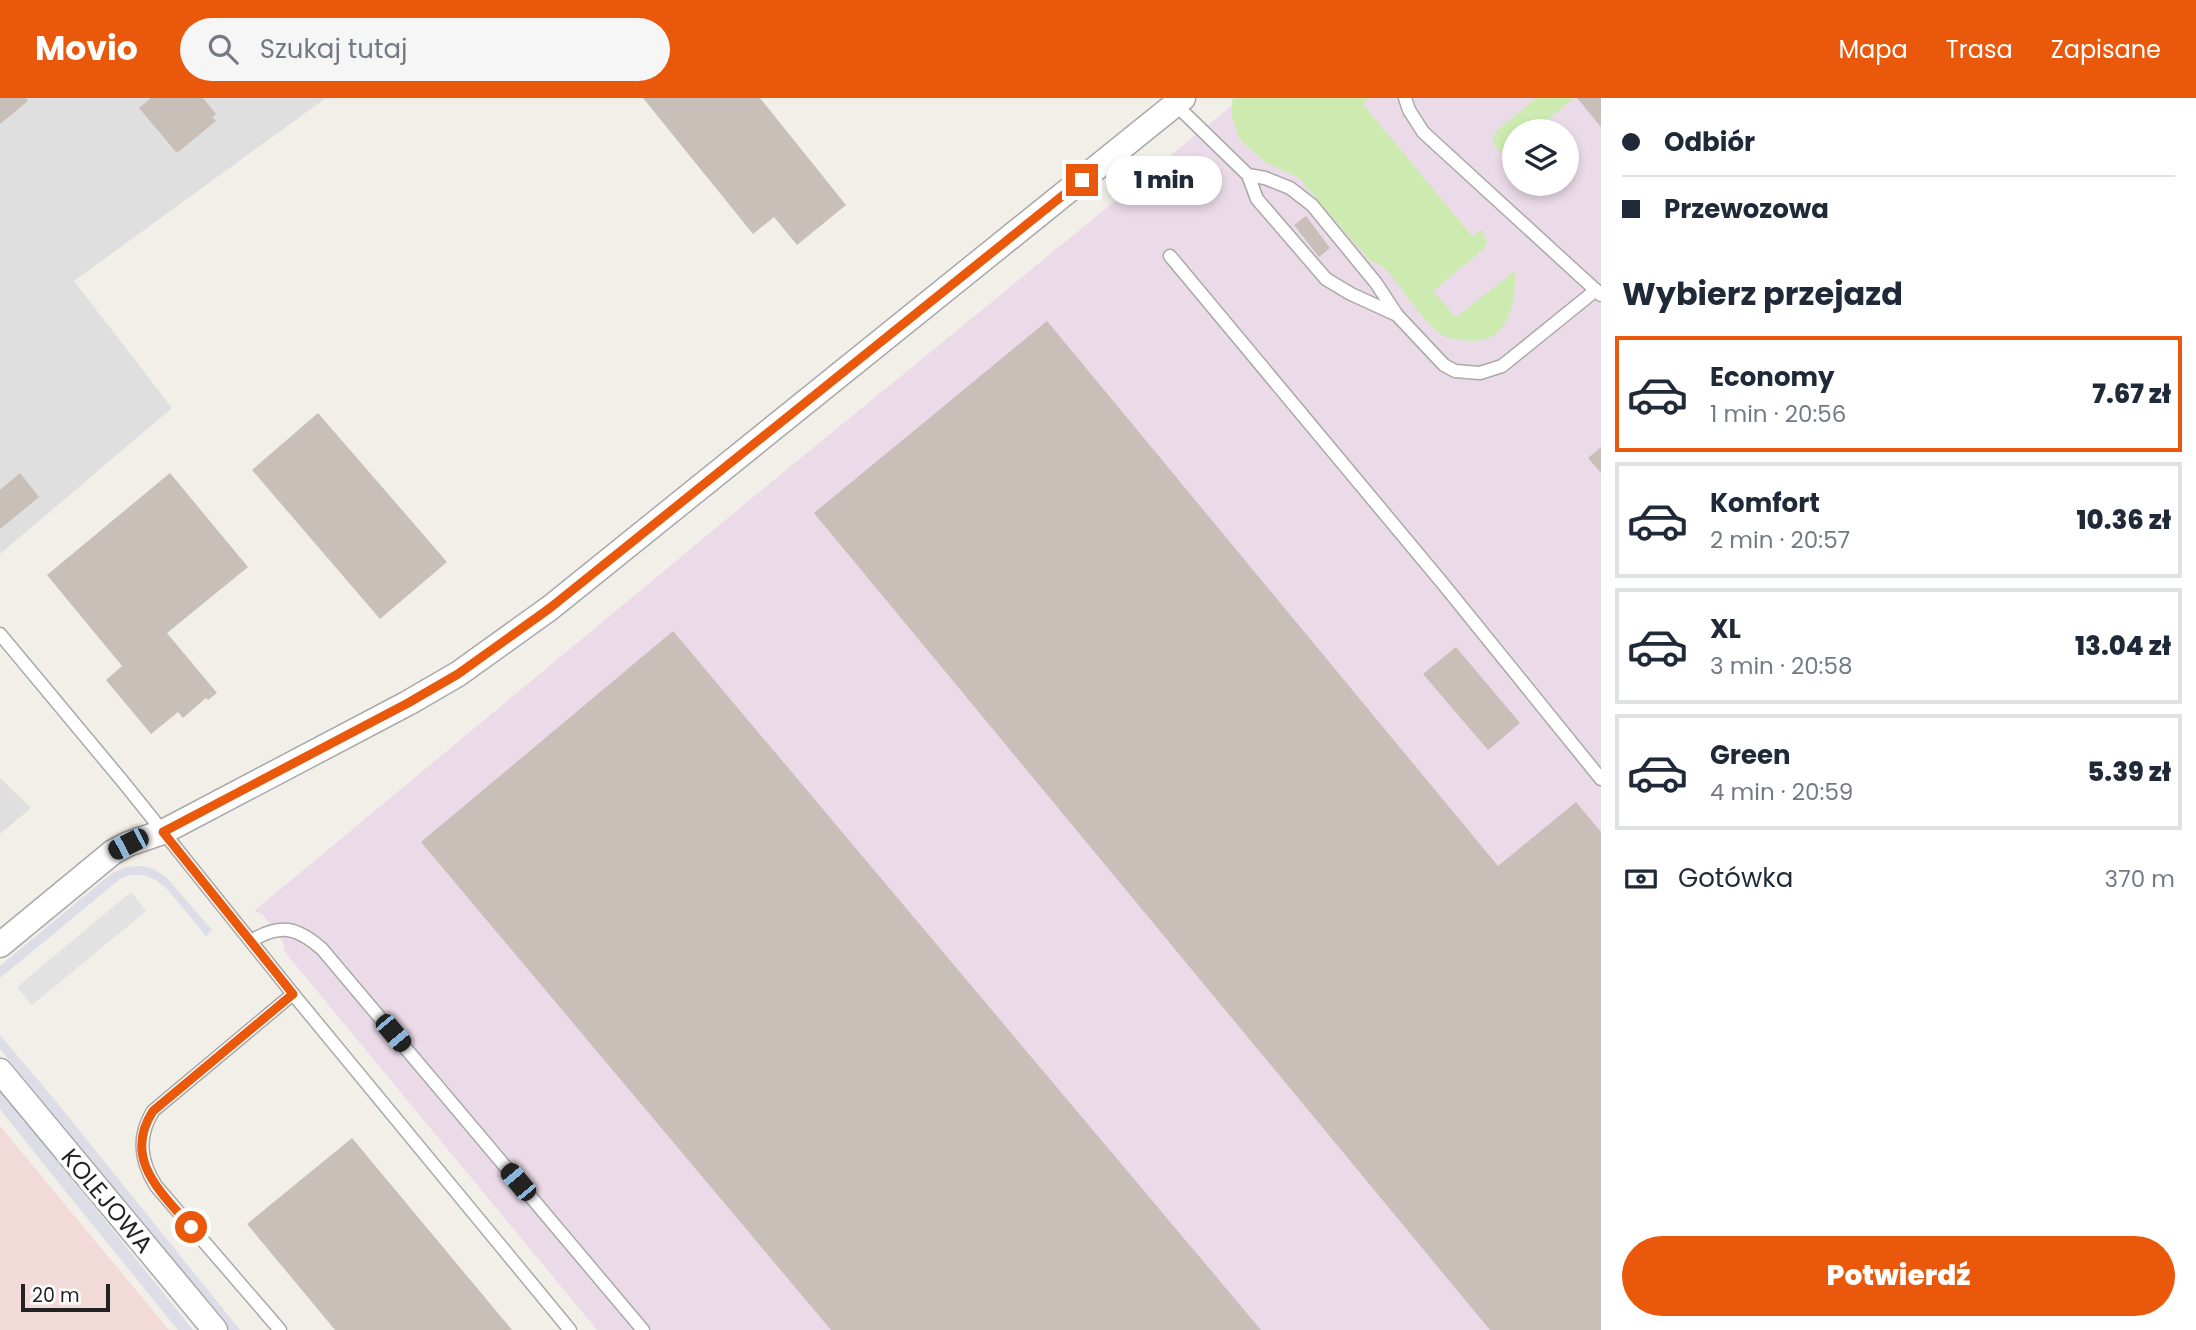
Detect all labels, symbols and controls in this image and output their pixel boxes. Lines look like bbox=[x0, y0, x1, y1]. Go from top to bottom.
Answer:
search box bbox=[180, 18, 670, 81]
text: Movio bbox=[35, 25, 138, 72]
icon: search bbox=[204, 30, 242, 68]
text: Szukaj tutaj bbox=[260, 31, 407, 67]
text: Mapa bbox=[1838, 33, 1908, 66]
text: Trasa bbox=[1946, 33, 2013, 66]
text: Zapisane bbox=[2051, 33, 2161, 66]
map controls bbox=[1502, 119, 1579, 196]
button: layers bbox=[1502, 119, 1579, 196]
text: Odbiór bbox=[1664, 124, 1755, 160]
callout: 1 min bbox=[1106, 155, 1222, 204]
route end bbox=[1066, 164, 1098, 196]
text: 1 min bbox=[1134, 164, 1194, 196]
text: Przewozowa bbox=[1664, 191, 1829, 227]
text: Wybierz przejazd bbox=[1622, 271, 1903, 316]
text: Economy bbox=[1710, 359, 1834, 395]
icon: car bbox=[1626, 363, 1689, 426]
text: 7.67 zł bbox=[2092, 376, 2171, 412]
text: 1 min · 20:56 bbox=[1710, 398, 1846, 430]
text: Komfort bbox=[1710, 485, 1820, 521]
icon: car bbox=[1626, 489, 1689, 552]
text: 10.36 zł bbox=[2076, 502, 2171, 538]
text: 2 min · 20:57 bbox=[1710, 524, 1850, 556]
text: XL bbox=[1710, 611, 1741, 647]
icon: car bbox=[1626, 615, 1689, 678]
text: 13.04 zł bbox=[2075, 628, 2171, 664]
text: 3 min · 20:58 bbox=[1710, 650, 1852, 682]
text: Green bbox=[1710, 737, 1791, 773]
icon: car bbox=[1626, 741, 1689, 804]
text: 5.39 zł bbox=[2087, 754, 2171, 790]
text: 4 min · 20:59 bbox=[1710, 776, 1853, 808]
car bbox=[105, 825, 152, 863]
icon: cash bbox=[1622, 860, 1660, 898]
text: Gotówka bbox=[1678, 860, 1793, 896]
text: 370 m bbox=[2105, 863, 2175, 895]
car bbox=[372, 1010, 415, 1056]
street label: KOLEJOWA bbox=[54, 1141, 161, 1260]
car bbox=[497, 1159, 540, 1205]
route start bbox=[175, 1211, 207, 1243]
button: Potwierdź bbox=[1622, 1236, 2175, 1316]
scale bar bbox=[21, 1281, 110, 1313]
text: 20 m bbox=[32, 1282, 80, 1309]

